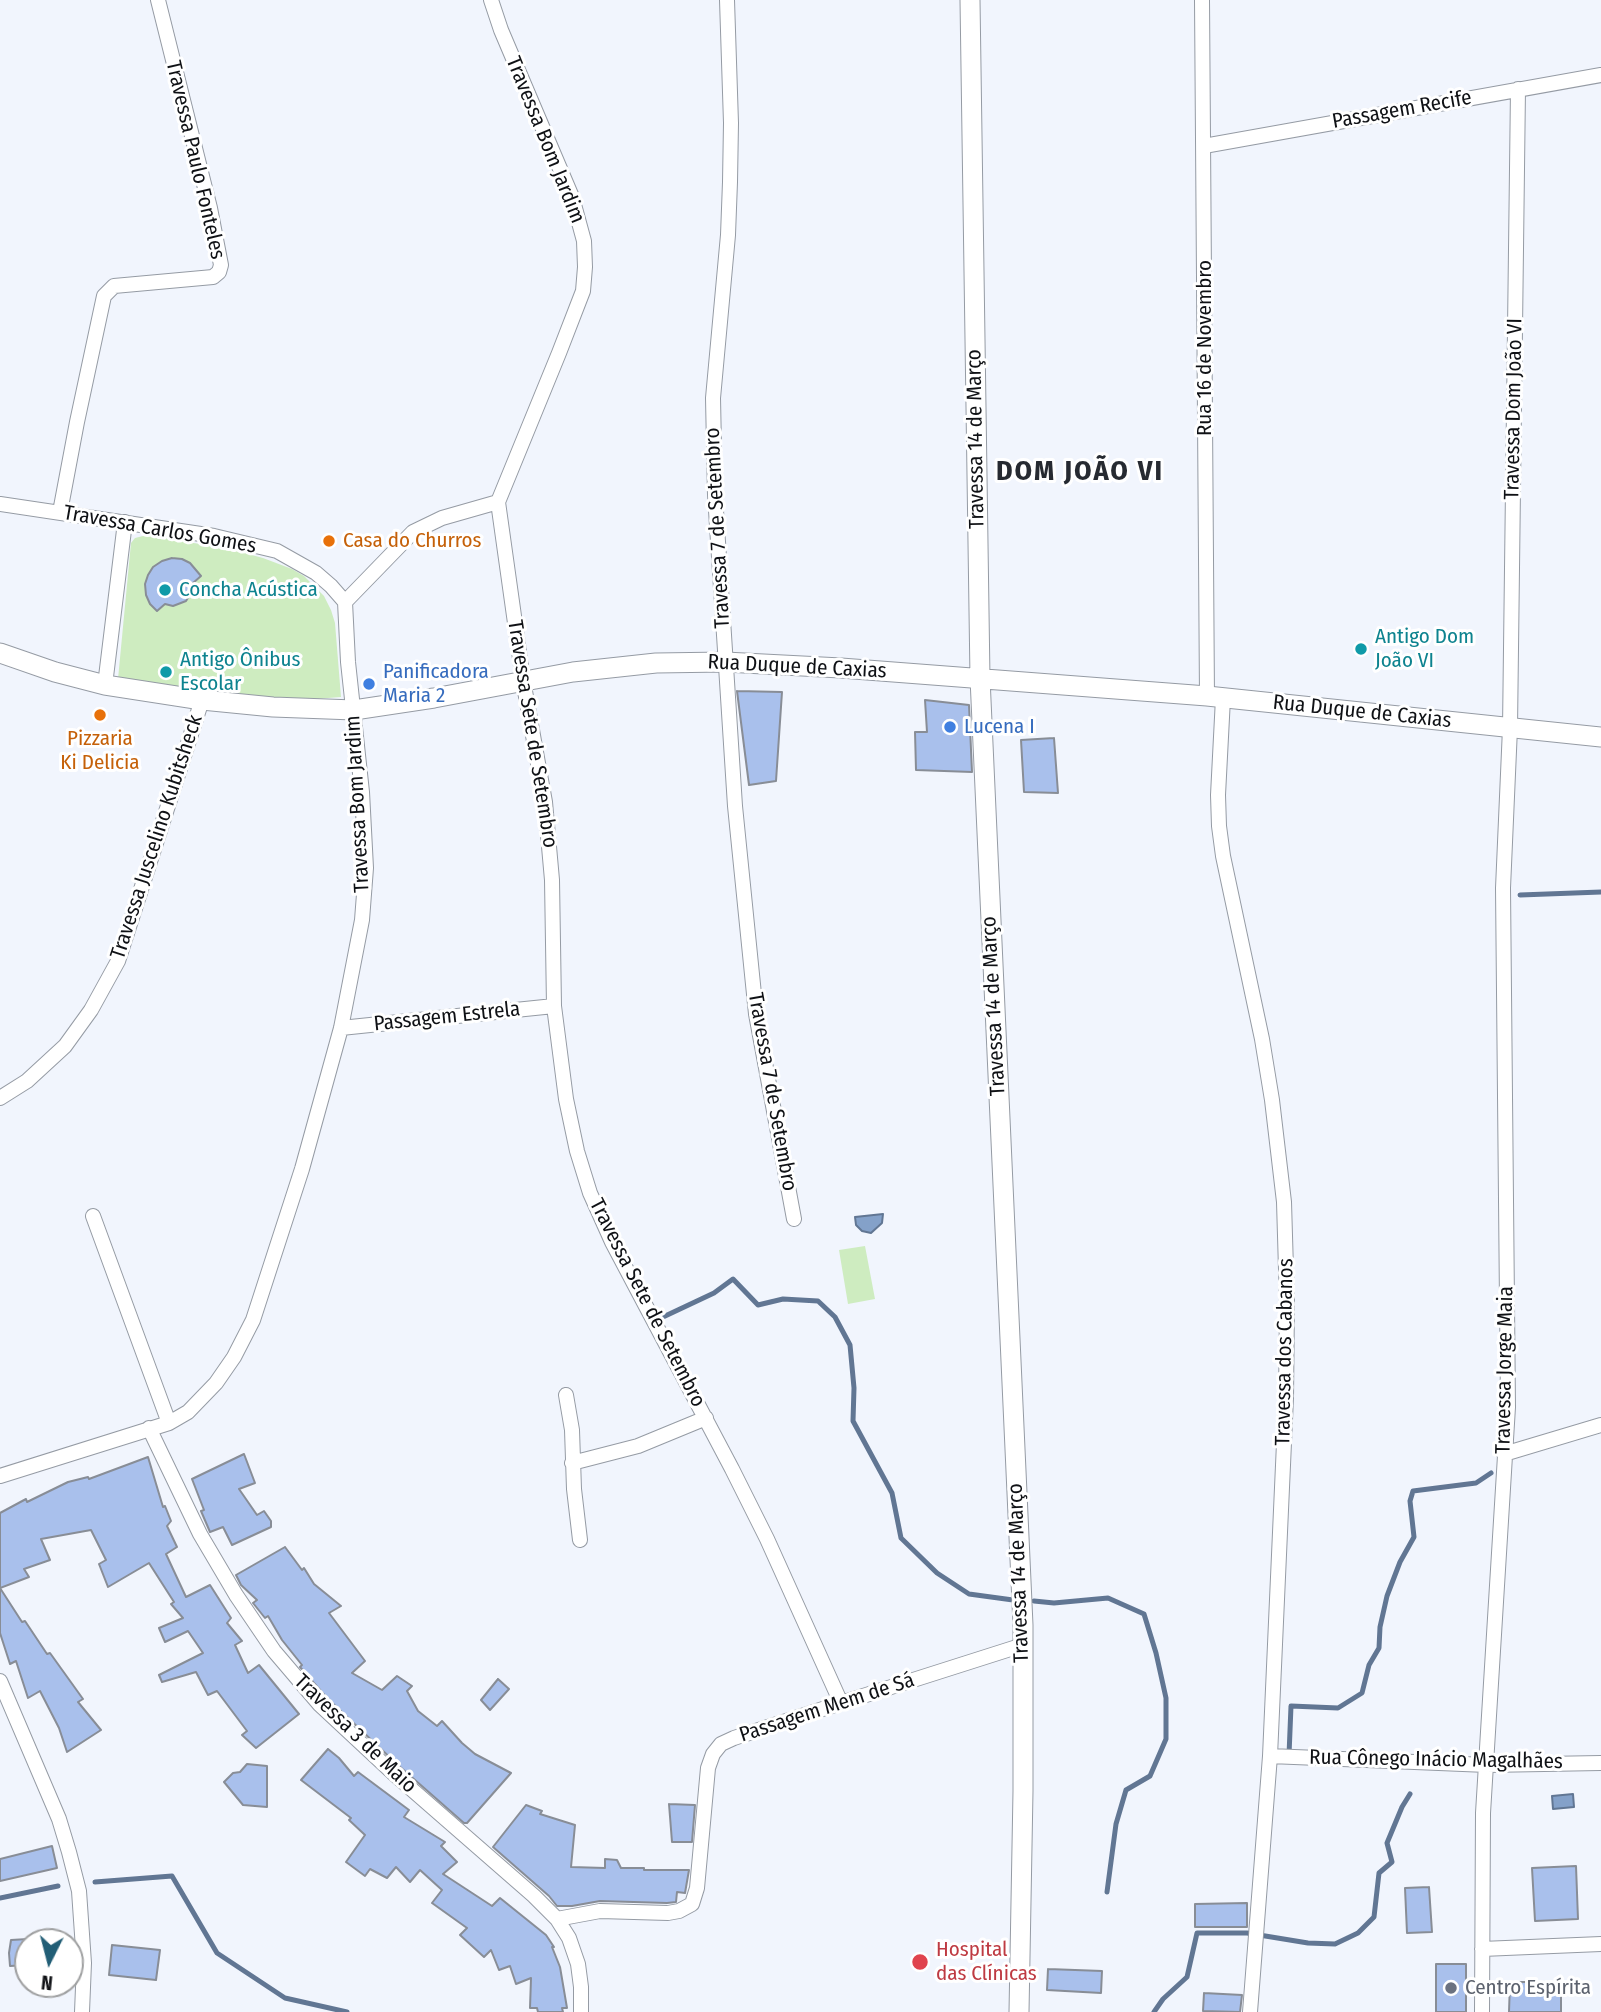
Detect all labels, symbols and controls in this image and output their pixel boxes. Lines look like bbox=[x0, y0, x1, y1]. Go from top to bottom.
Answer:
street label: Travessa Bom Jardim bbox=[500, 53, 590, 227]
street label: Travessa Paulo Fonteles bbox=[160, 58, 230, 262]
street label: Passagem Recife bbox=[1330, 85, 1474, 135]
street label: Rua 16 de Novembro bbox=[1192, 260, 1218, 436]
street label: Travessa Dom João VI bbox=[1500, 318, 1528, 500]
street label: Travessa 14 de Março bbox=[962, 349, 990, 529]
street label: Travessa 7 de Setembro bbox=[700, 427, 736, 629]
district label: DOM JOÃO VI bbox=[997, 455, 1163, 489]
street label: Travessa Carlos Gomes bbox=[62, 501, 258, 559]
place label: Casa do Churros bbox=[343, 528, 481, 554]
marker: Casa do Churros bbox=[321, 533, 337, 549]
place label: Concha Acústica bbox=[179, 577, 318, 603]
marker: Concha Acústica bbox=[157, 582, 173, 598]
street label: Travessa Sete de Setembro bbox=[502, 618, 562, 850]
place label: Antigo Dom João VI bbox=[1375, 624, 1474, 674]
marker: Antigo Dom João VI bbox=[1353, 641, 1369, 657]
place label: Antigo Ônibus Escolar bbox=[180, 647, 300, 697]
street label: Rua Duque de Caxias bbox=[707, 650, 887, 684]
place label: Panificadora Maria 2 bbox=[383, 659, 489, 709]
marker: Antigo Ônibus Escolar bbox=[158, 664, 174, 680]
marker: Panificadora Maria 2 bbox=[361, 676, 377, 692]
street label: Rua Duque de Caxias bbox=[1272, 690, 1452, 734]
marker: Pizzaria Ki Delicia bbox=[92, 707, 108, 723]
street label: Travessa Juscelino Kubitsheck bbox=[106, 712, 208, 962]
place label: Lucena I bbox=[964, 714, 1035, 740]
street label: Travessa Bom Jardim bbox=[341, 715, 375, 893]
marker: Lucena I bbox=[942, 719, 958, 735]
place label: Pizzaria Ki Delicia bbox=[60, 726, 140, 776]
street label: Travessa 14 de Março bbox=[977, 916, 1011, 1096]
street label: Travessa 7 de Setembro bbox=[742, 991, 802, 1193]
street label: Passagem Estrela bbox=[373, 997, 521, 1037]
street label: Travessa Sete de Setembro bbox=[584, 1195, 710, 1411]
street label: Travessa dos Cabanos bbox=[1271, 1258, 1299, 1446]
street label: Travessa Jorge Maia bbox=[1491, 1286, 1519, 1454]
street label: Travessa 14 de Março bbox=[1003, 1483, 1035, 1663]
street label: Passagem Mem de Sá bbox=[736, 1668, 918, 1748]
street label: Travessa 3 de Maio bbox=[288, 1669, 422, 1799]
street label: Rua Cônego Inácio Magalhães bbox=[1309, 1745, 1563, 1775]
north arrow bbox=[14, 1928, 84, 1998]
place label: Hospital das Clínicas bbox=[936, 1937, 1037, 1987]
marker: Hospital das Clínicas bbox=[910, 1952, 930, 1972]
text: N bbox=[40, 1970, 54, 1994]
place label: Centro Espírita bbox=[1465, 1975, 1591, 2001]
marker: Centro Espírita bbox=[1443, 1980, 1459, 1996]

